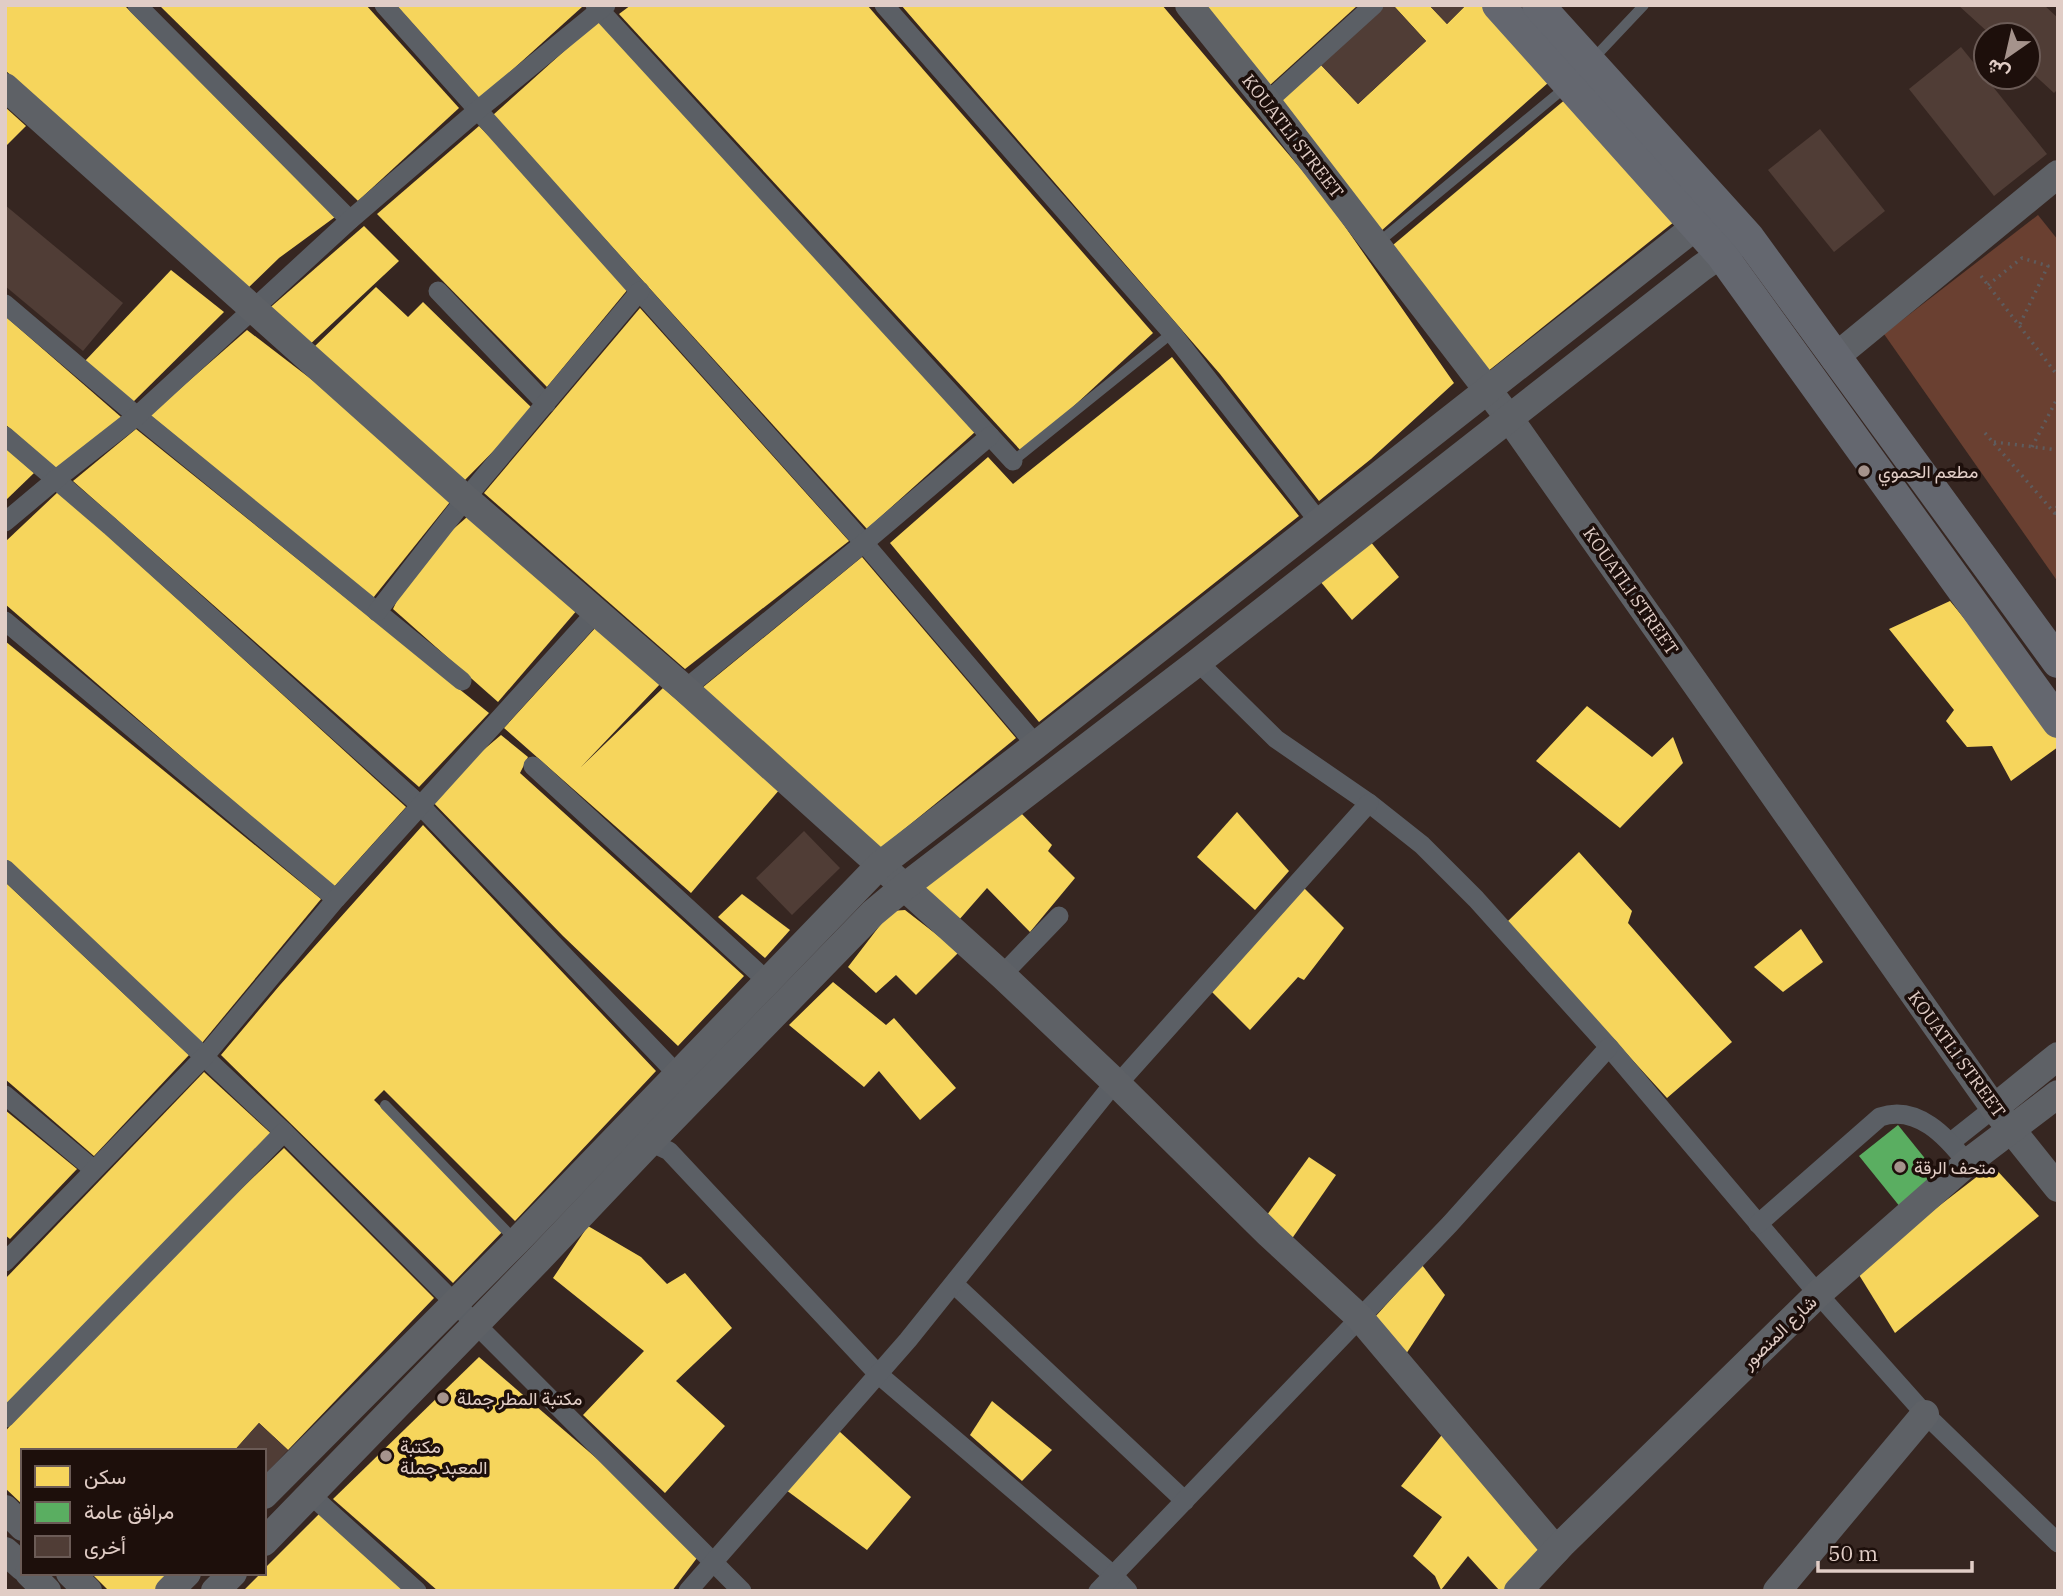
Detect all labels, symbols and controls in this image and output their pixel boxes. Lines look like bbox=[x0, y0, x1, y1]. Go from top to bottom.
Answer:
north arrow bbox=[1972, 21, 2042, 91]
text: ش bbox=[1981, 54, 2014, 86]
street label: KOUATLI STREET bbox=[1237, 69, 1349, 203]
place label: مطعم الحموي bbox=[1878, 460, 1978, 487]
marker: مطعم الحموي bbox=[1856, 463, 1872, 479]
street label: KOUATLI STREET bbox=[1578, 523, 1684, 660]
street label: KOUATLI STREET bbox=[1903, 986, 2011, 1122]
place label: متحف الرقة bbox=[1914, 1156, 1996, 1179]
marker: متحف الرقة bbox=[1892, 1159, 1908, 1175]
street label: شارع المنصور bbox=[1736, 1290, 1822, 1375]
place label: مكتبة المطر جملة bbox=[457, 1387, 582, 1410]
marker: مكتبة المطر جملة bbox=[435, 1390, 451, 1406]
place label: مكتبة المعبد جملة bbox=[400, 1435, 487, 1479]
marker: مكتبة المعبد جملة bbox=[378, 1448, 394, 1464]
legend bbox=[21, 1449, 266, 1575]
text: سكن bbox=[84, 1462, 126, 1490]
text: مرافق عامة bbox=[84, 1497, 174, 1525]
scale bar bbox=[1818, 1530, 1972, 1574]
text: أخرى bbox=[84, 1532, 126, 1560]
text: 50 m bbox=[1828, 1539, 1878, 1567]

